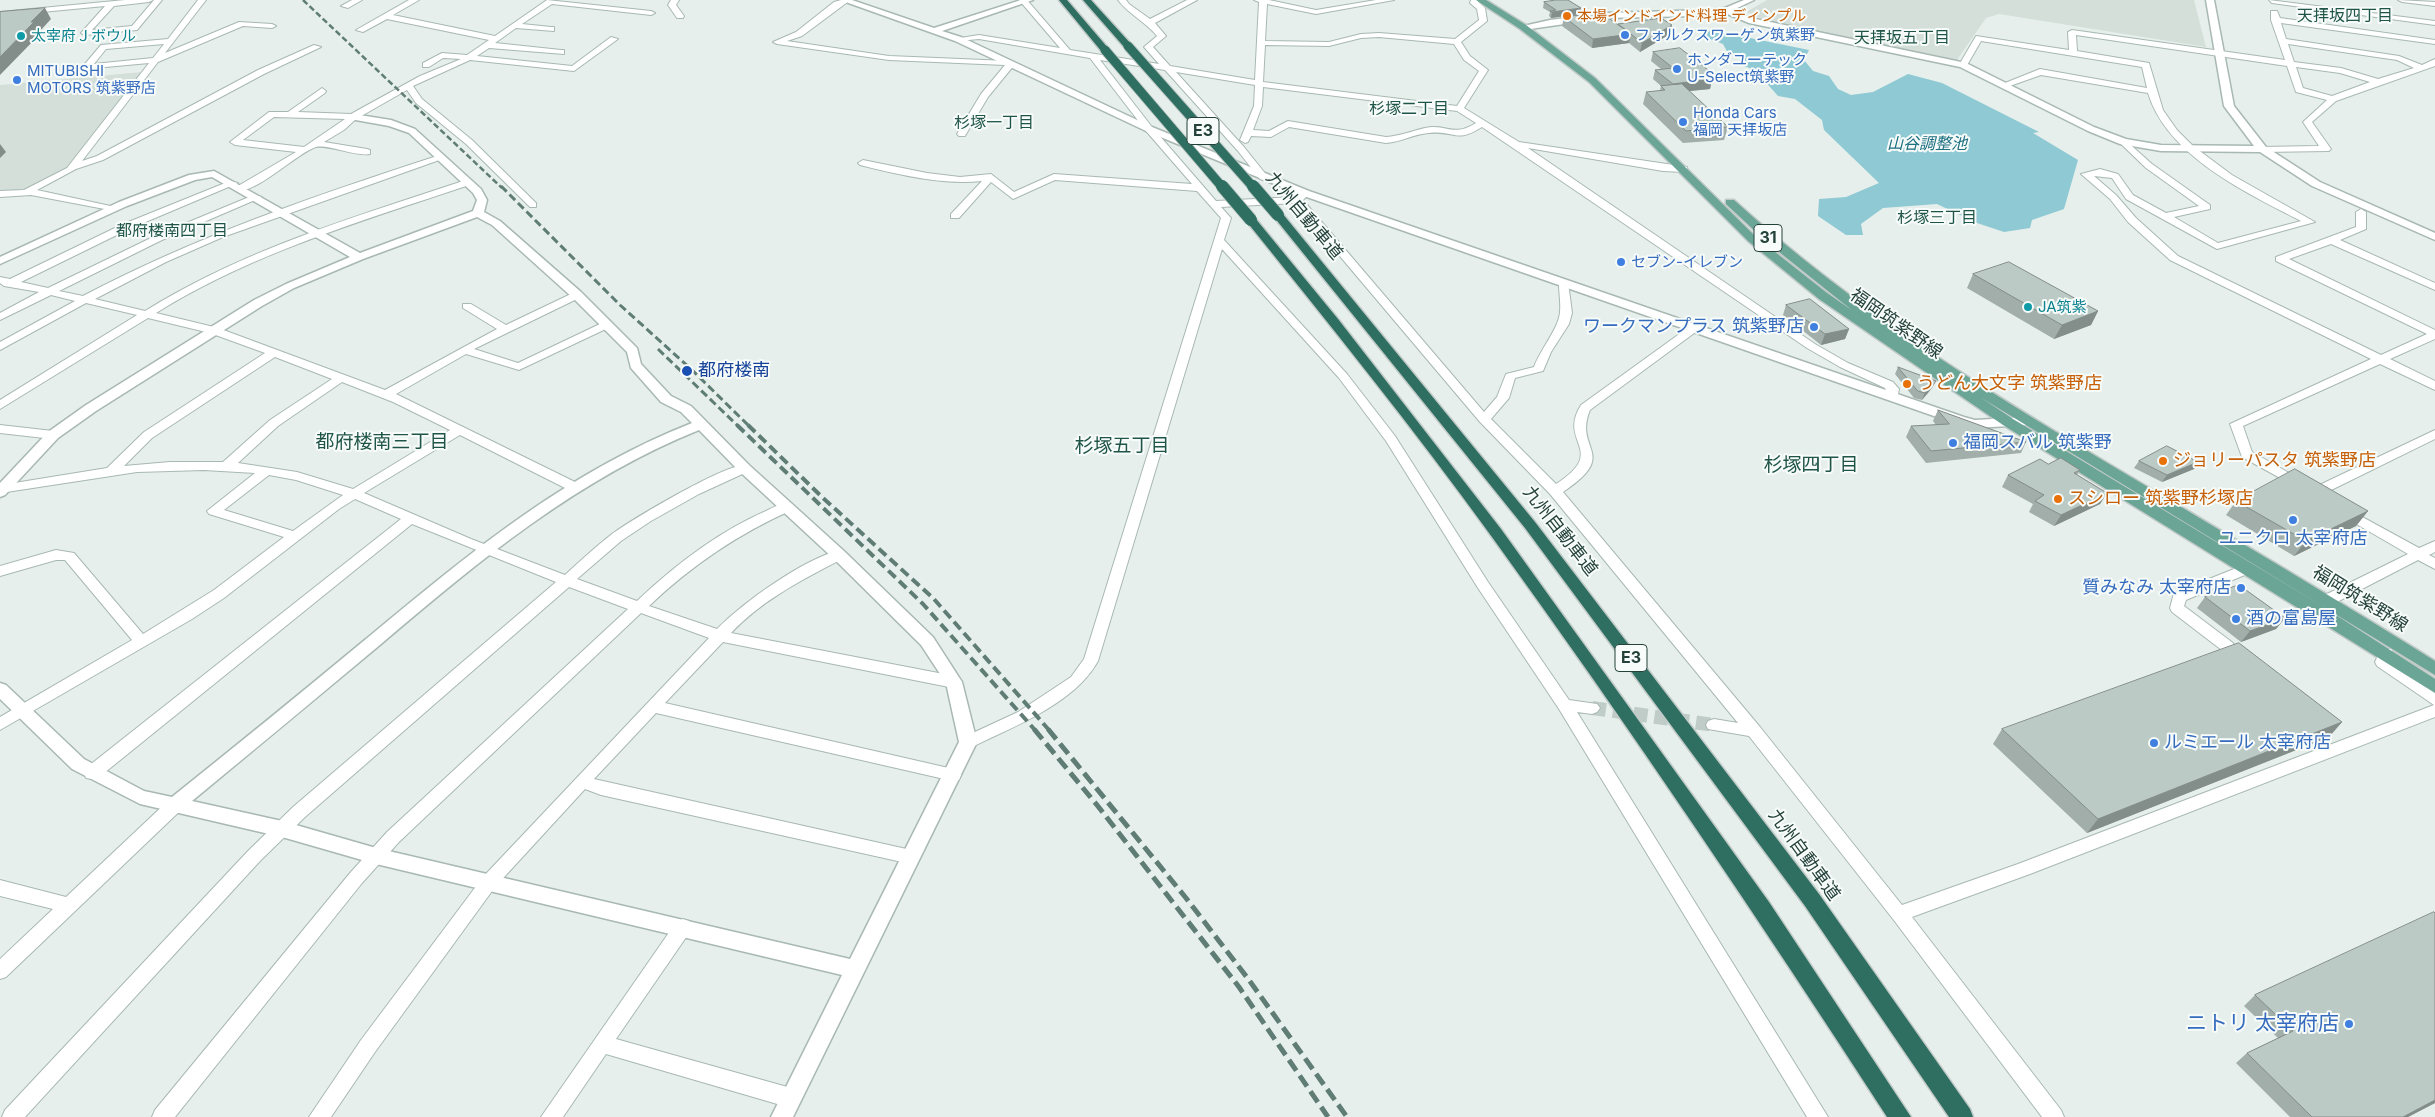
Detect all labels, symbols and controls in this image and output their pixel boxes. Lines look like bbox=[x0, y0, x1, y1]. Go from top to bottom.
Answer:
district label: 天拝坂四丁目 bbox=[2297, 6, 2393, 26]
place label: 本場インドインド料理 ディンプル bbox=[1577, 7, 1806, 25]
marker: 本場インドインド料理 ディンプル bbox=[1561, 10, 1573, 22]
place label: フォルクスワーゲン筑紫野 bbox=[1635, 26, 1815, 44]
place label: 太宰府Ｊボウル bbox=[31, 27, 136, 45]
district label: 天拝坂五丁目 bbox=[1854, 28, 1950, 48]
marker: フォルクスワーゲン筑紫野 bbox=[1619, 29, 1631, 41]
marker: 太宰府Ｊボウル bbox=[15, 30, 27, 42]
place label: ホンダユーテック U-Select筑紫野 bbox=[1687, 51, 1807, 86]
place label: MITUBISHI MOTORS 筑紫野店 bbox=[27, 62, 156, 97]
marker: ホンダユーテック U-Select筑紫野 bbox=[1671, 63, 1683, 75]
marker: MITUBISHI MOTORS 筑紫野店 bbox=[11, 74, 23, 86]
district label: 杉塚二丁目 bbox=[1369, 99, 1449, 119]
place label: Honda Cars 福岡 天拝坂店 bbox=[1693, 104, 1787, 139]
district label: 杉塚一丁目 bbox=[954, 113, 1034, 133]
marker: Honda Cars 福岡 天拝坂店 bbox=[1677, 116, 1689, 128]
road number: E3 bbox=[1187, 118, 1219, 144]
water label: 山谷調整池 bbox=[1887, 134, 1967, 154]
street label: 九州自動車道 bbox=[1261, 168, 1347, 264]
district label: 杉塚三丁目 bbox=[1897, 208, 1977, 228]
district label: 都府楼南四丁目 bbox=[116, 221, 228, 241]
road number: 31 bbox=[1754, 224, 1782, 252]
place label: セブン-イレブン bbox=[1631, 253, 1743, 271]
marker: セブン-イレブン bbox=[1615, 256, 1627, 268]
street label: 福岡筑紫野線 bbox=[1846, 284, 1946, 364]
place label: JA筑紫 bbox=[2038, 298, 2087, 316]
marker: JA筑紫 bbox=[2022, 301, 2034, 313]
place label: ワークマンプラス 筑紫野店 bbox=[1583, 316, 1804, 338]
marker: ワークマンプラス 筑紫野店 bbox=[1808, 321, 1820, 333]
place label: 都府楼南 bbox=[698, 360, 770, 382]
marker: 都府楼南 bbox=[680, 364, 694, 378]
place label: うどん大文字 筑紫野店 bbox=[1917, 373, 2102, 395]
marker: うどん大文字 筑紫野店 bbox=[1901, 378, 1913, 390]
district label: 都府楼南三丁目 bbox=[316, 431, 448, 453]
place label: 福岡スバル 筑紫野 bbox=[1963, 432, 2112, 454]
district label: 杉塚五丁目 bbox=[1075, 435, 1169, 457]
marker: 福岡スバル 筑紫野 bbox=[1947, 437, 1959, 449]
place label: ジョリーパスタ 筑紫野店 bbox=[2173, 450, 2376, 472]
district label: 杉塚四丁目 bbox=[1764, 454, 1858, 476]
marker: ジョリーパスタ 筑紫野店 bbox=[2157, 455, 2169, 467]
street label: 九州自動車道 bbox=[1518, 482, 1602, 580]
place label: スシロー 筑紫野杉塚店 bbox=[2068, 488, 2253, 510]
marker: スシロー 筑紫野杉塚店 bbox=[2052, 493, 2064, 505]
marker: ユニクロ 太宰府店 bbox=[2287, 514, 2299, 526]
place label: ユニクロ 太宰府店 bbox=[2218, 528, 2368, 550]
street label: 福岡筑紫野線 bbox=[2308, 561, 2412, 637]
place label: 質みなみ 太宰府店 bbox=[2082, 577, 2231, 599]
marker: 質みなみ 太宰府店 bbox=[2235, 582, 2247, 594]
place label: 酒の富島屋 bbox=[2246, 608, 2336, 630]
marker: 酒の富島屋 bbox=[2230, 613, 2242, 625]
road number: E3 bbox=[1615, 644, 1647, 671]
place label: ルミエール 太宰府店 bbox=[2164, 732, 2331, 754]
marker: ルミエール 太宰府店 bbox=[2148, 737, 2160, 749]
street label: 九州自動車道 bbox=[1764, 805, 1844, 905]
place label: ニトリ 太宰府店 bbox=[2186, 1011, 2339, 1037]
marker: ニトリ 太宰府店 bbox=[2343, 1018, 2355, 1030]

